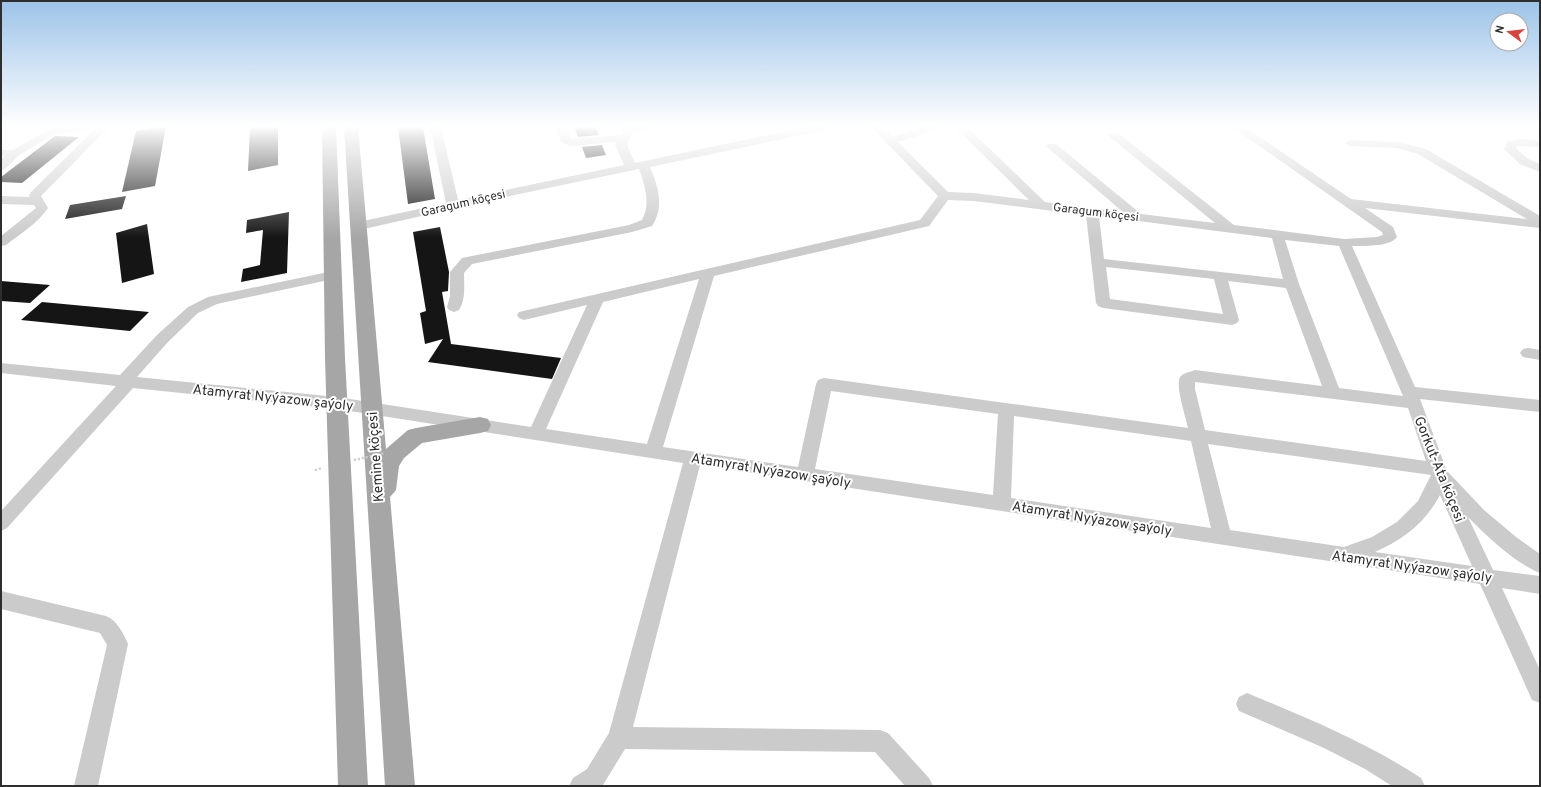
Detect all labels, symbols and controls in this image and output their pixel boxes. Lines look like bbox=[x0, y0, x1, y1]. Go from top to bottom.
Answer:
north arrow bbox=[1489, 12, 1529, 52]
text: N bbox=[1493, 24, 1508, 35]
street label: Garagum köçesi bbox=[419, 186, 507, 221]
street label: Garagum köçesi bbox=[1052, 200, 1140, 226]
street label: Atamyrat Nyýazow şaýoly bbox=[192, 382, 354, 415]
street label: Kemine köçesi bbox=[365, 411, 388, 503]
street label: Gorkut-Ata köçesi bbox=[1410, 414, 1468, 525]
street label: Atamyrat Nyýazow şaýoly bbox=[690, 450, 852, 493]
street label: Atamyrat Nyýazow şaýoly bbox=[1011, 498, 1173, 541]
street label: Atamyrat Nyýazow şaýoly bbox=[1331, 548, 1493, 587]

